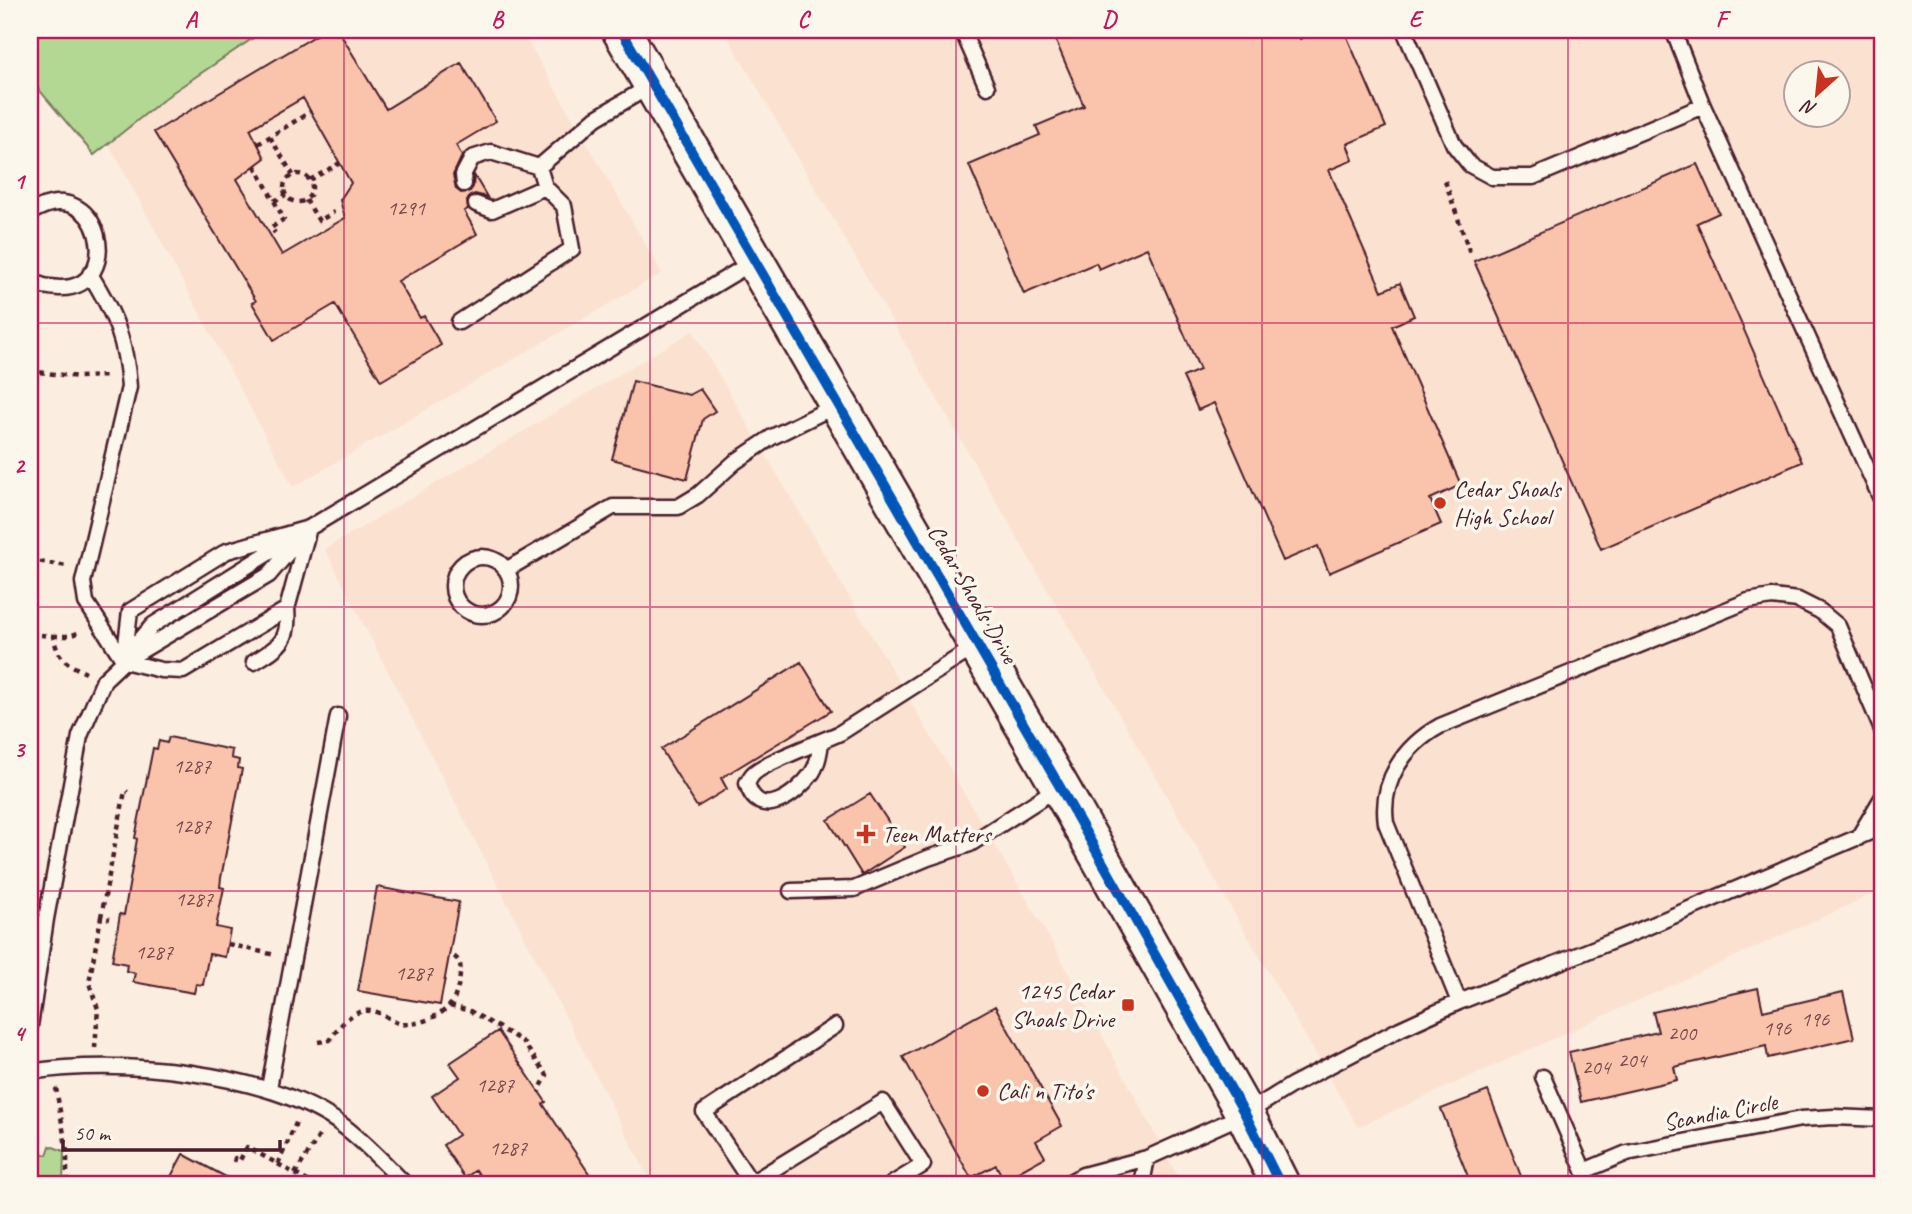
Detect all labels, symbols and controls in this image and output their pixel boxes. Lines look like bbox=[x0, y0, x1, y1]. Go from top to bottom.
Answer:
text: A bbox=[185, 5, 199, 34]
text: B bbox=[491, 5, 505, 34]
text: C bbox=[798, 5, 812, 34]
text: D bbox=[1102, 5, 1118, 34]
text: E bbox=[1409, 5, 1425, 34]
text: F bbox=[1716, 5, 1732, 34]
north arrow bbox=[1783, 60, 1853, 130]
text: N bbox=[1796, 93, 1820, 122]
text: 1 bbox=[14, 167, 27, 196]
house number: 1291 bbox=[387, 195, 426, 221]
text: 2 bbox=[14, 451, 27, 480]
place label: Cedar Shoals High School bbox=[1454, 474, 1562, 532]
marker: Cedar Shoals High School bbox=[1432, 495, 1448, 511]
street label: Cedar Shoals Drive bbox=[921, 519, 1026, 670]
text: 3 bbox=[14, 735, 27, 764]
house number: 1287 bbox=[173, 753, 212, 779]
house number: 1287 bbox=[173, 813, 212, 839]
place label: Teen Matters bbox=[882, 819, 992, 849]
marker: Teen Matters bbox=[856, 824, 876, 844]
house number: 1287 bbox=[175, 886, 214, 912]
house number: 1287 bbox=[135, 939, 174, 965]
house number: 1287 bbox=[395, 960, 434, 986]
place label: 1245 Cedar Shoals Drive bbox=[1012, 976, 1116, 1034]
marker: 1245 Cedar Shoals Drive bbox=[1120, 997, 1136, 1013]
house number: 196 bbox=[1801, 1006, 1830, 1032]
house number: 196 bbox=[1763, 1015, 1792, 1041]
text: 4 bbox=[14, 1019, 27, 1048]
house number: 200 bbox=[1668, 1020, 1698, 1046]
house number: 204 bbox=[1618, 1047, 1649, 1073]
house number: 204 bbox=[1582, 1054, 1613, 1080]
house number: 1287 bbox=[476, 1072, 515, 1098]
place label: Cali n Tito's bbox=[997, 1076, 1095, 1106]
marker: Cali n Tito's bbox=[975, 1083, 991, 1099]
street label: Scandia Circle bbox=[1661, 1086, 1782, 1138]
scale bar bbox=[63, 1109, 280, 1153]
text: 50 m bbox=[74, 1120, 112, 1146]
house number: 1287 bbox=[489, 1135, 528, 1161]

